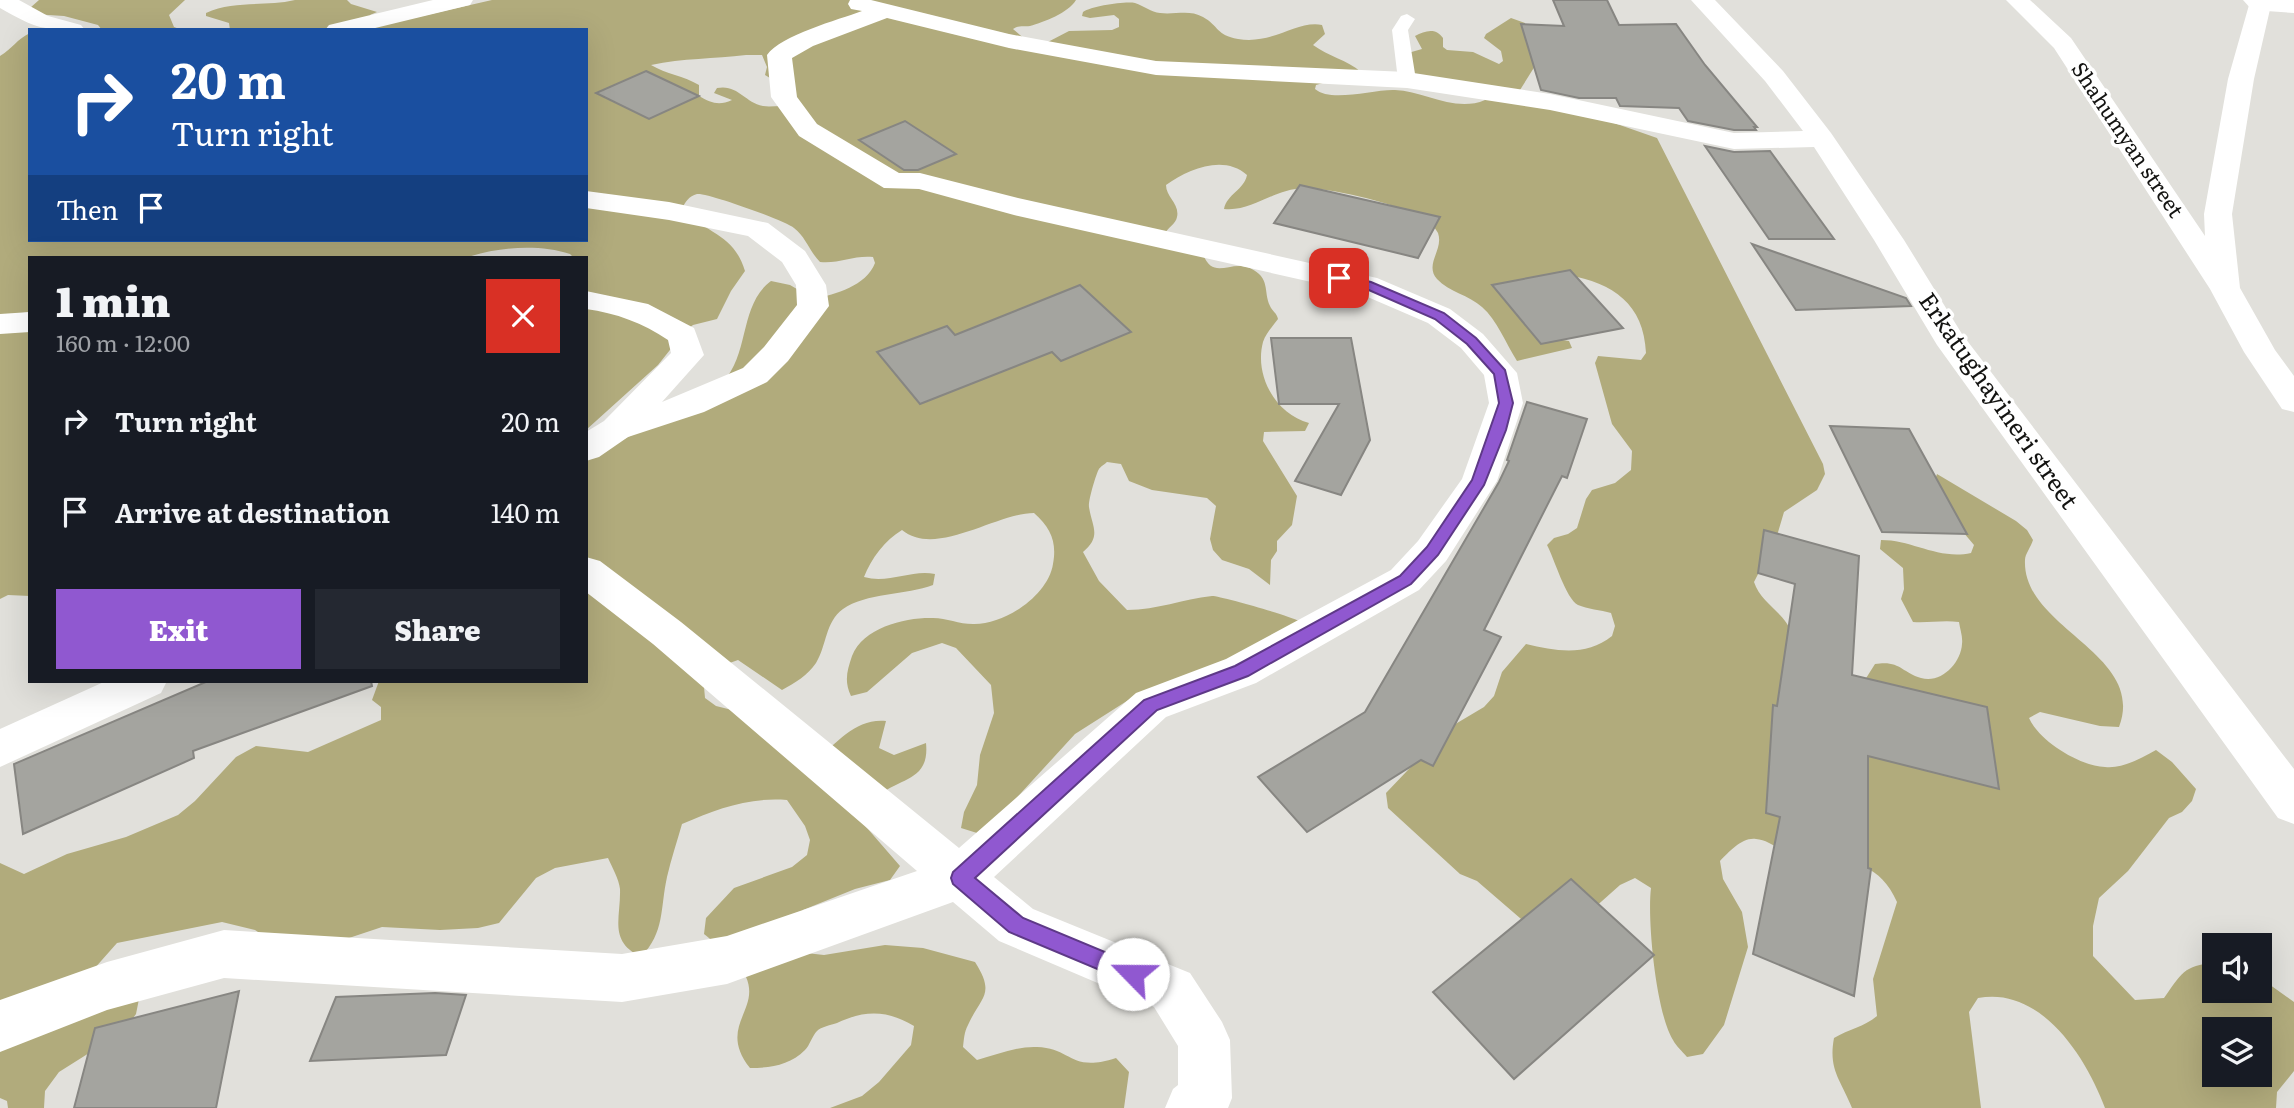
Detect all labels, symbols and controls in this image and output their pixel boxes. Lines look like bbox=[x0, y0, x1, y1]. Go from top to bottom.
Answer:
text: 20 m bbox=[171, 41, 286, 114]
street label: Shahumyan street bbox=[2065, 55, 2193, 223]
icon: right bbox=[56, 56, 147, 147]
text: Turn right bbox=[171, 108, 333, 156]
text: Then bbox=[56, 189, 118, 228]
icon: arrive bbox=[132, 189, 170, 227]
pin bbox=[1309, 248, 1369, 308]
icon: arrive bbox=[1320, 259, 1358, 297]
text: 1 min bbox=[56, 268, 171, 330]
button: close bbox=[486, 279, 560, 353]
street label: Erkatughayineri street bbox=[1912, 284, 2088, 515]
text: 160 m · 12:00 bbox=[56, 325, 190, 359]
text: Turn right bbox=[115, 401, 257, 440]
text: 20 m bbox=[501, 401, 560, 440]
icon: right bbox=[56, 402, 94, 440]
text: Arrive at destination bbox=[115, 492, 390, 531]
text: 140 m bbox=[491, 492, 560, 531]
icon: arrive bbox=[56, 493, 94, 531]
button: Exit bbox=[56, 589, 301, 669]
button: Share bbox=[315, 589, 560, 669]
map controls bbox=[2202, 933, 2272, 1087]
button: sound bbox=[2202, 933, 2272, 1003]
position arrow bbox=[1096, 937, 1170, 1011]
button: layers bbox=[2202, 1017, 2272, 1087]

